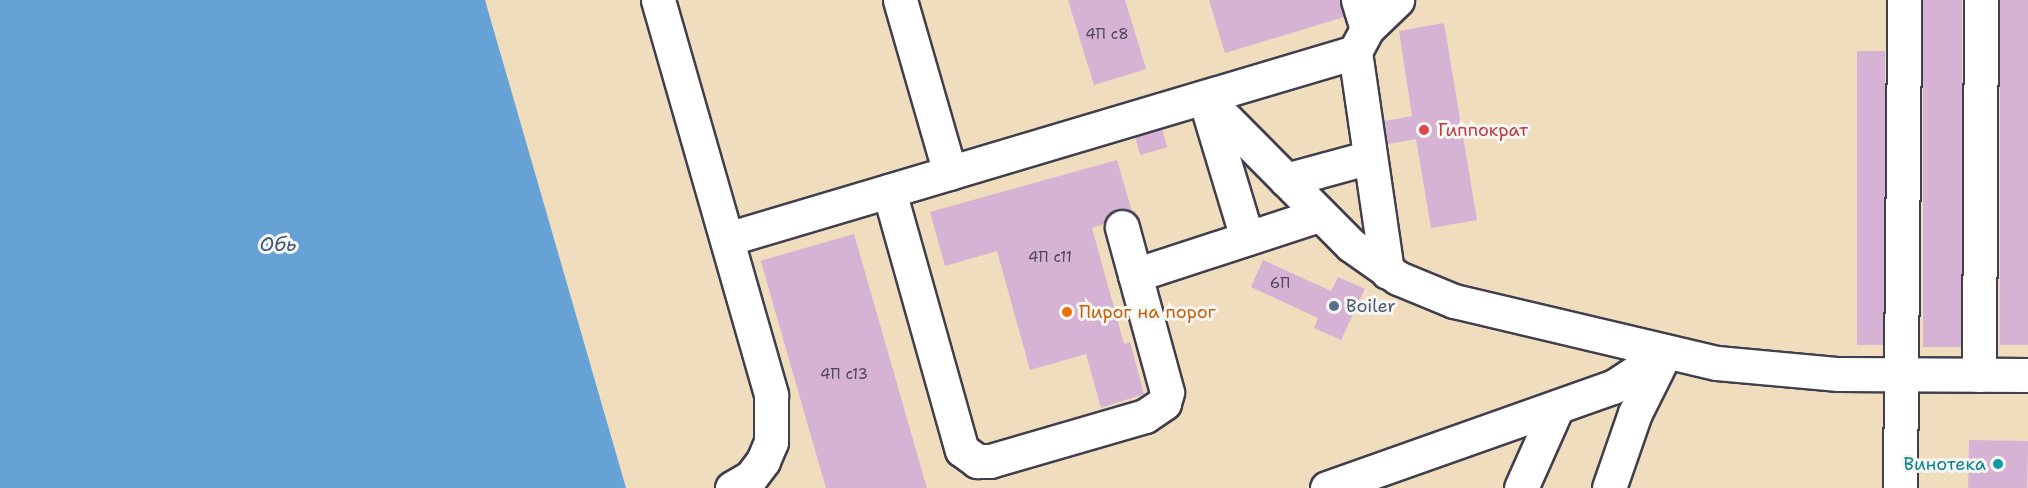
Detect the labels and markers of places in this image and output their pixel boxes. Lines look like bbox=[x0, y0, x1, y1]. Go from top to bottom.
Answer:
place label: Гиппократ bbox=[1438, 119, 1528, 141]
marker: Гиппократ bbox=[1415, 121, 1433, 139]
place label: Boiler bbox=[1346, 295, 1396, 317]
marker: Boiler bbox=[1327, 299, 1341, 313]
place label: Пирог на порог bbox=[1079, 301, 1216, 323]
marker: Пирог на порог bbox=[1060, 305, 1074, 319]
place label: Винотека bbox=[1904, 453, 1986, 475]
marker: Винотека bbox=[1991, 457, 2005, 471]

